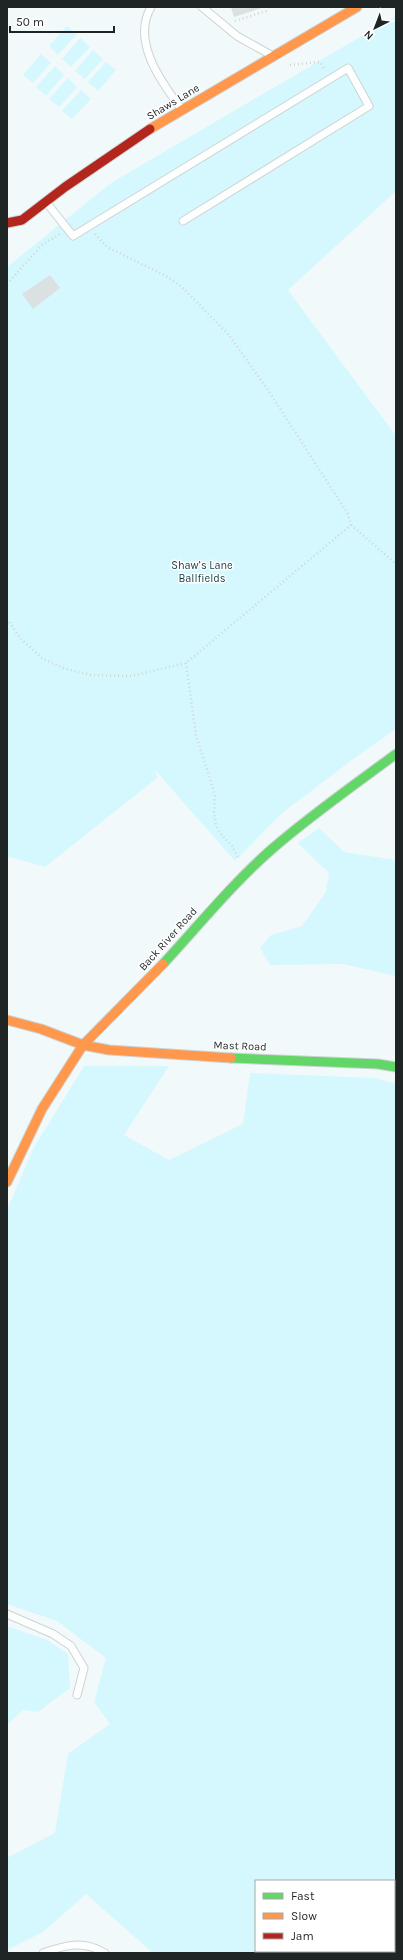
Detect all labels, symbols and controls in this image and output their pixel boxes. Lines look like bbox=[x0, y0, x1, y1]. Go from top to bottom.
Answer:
scale bar bbox=[10, 8, 114, 34]
north arrow bbox=[355, 8, 395, 48]
text: 50 m bbox=[16, 15, 44, 29]
text: N bbox=[361, 28, 376, 43]
street label: Shaws Lane bbox=[144, 81, 202, 123]
park label: Shaw’s Lane Ballfields bbox=[171, 559, 233, 585]
street label: Back River Road bbox=[136, 905, 200, 973]
street label: Mast Road bbox=[213, 1039, 267, 1053]
legend bbox=[255, 1880, 395, 1952]
text: Fast bbox=[291, 1889, 315, 1903]
text: Slow bbox=[291, 1909, 317, 1923]
text: Jam bbox=[291, 1929, 314, 1943]

